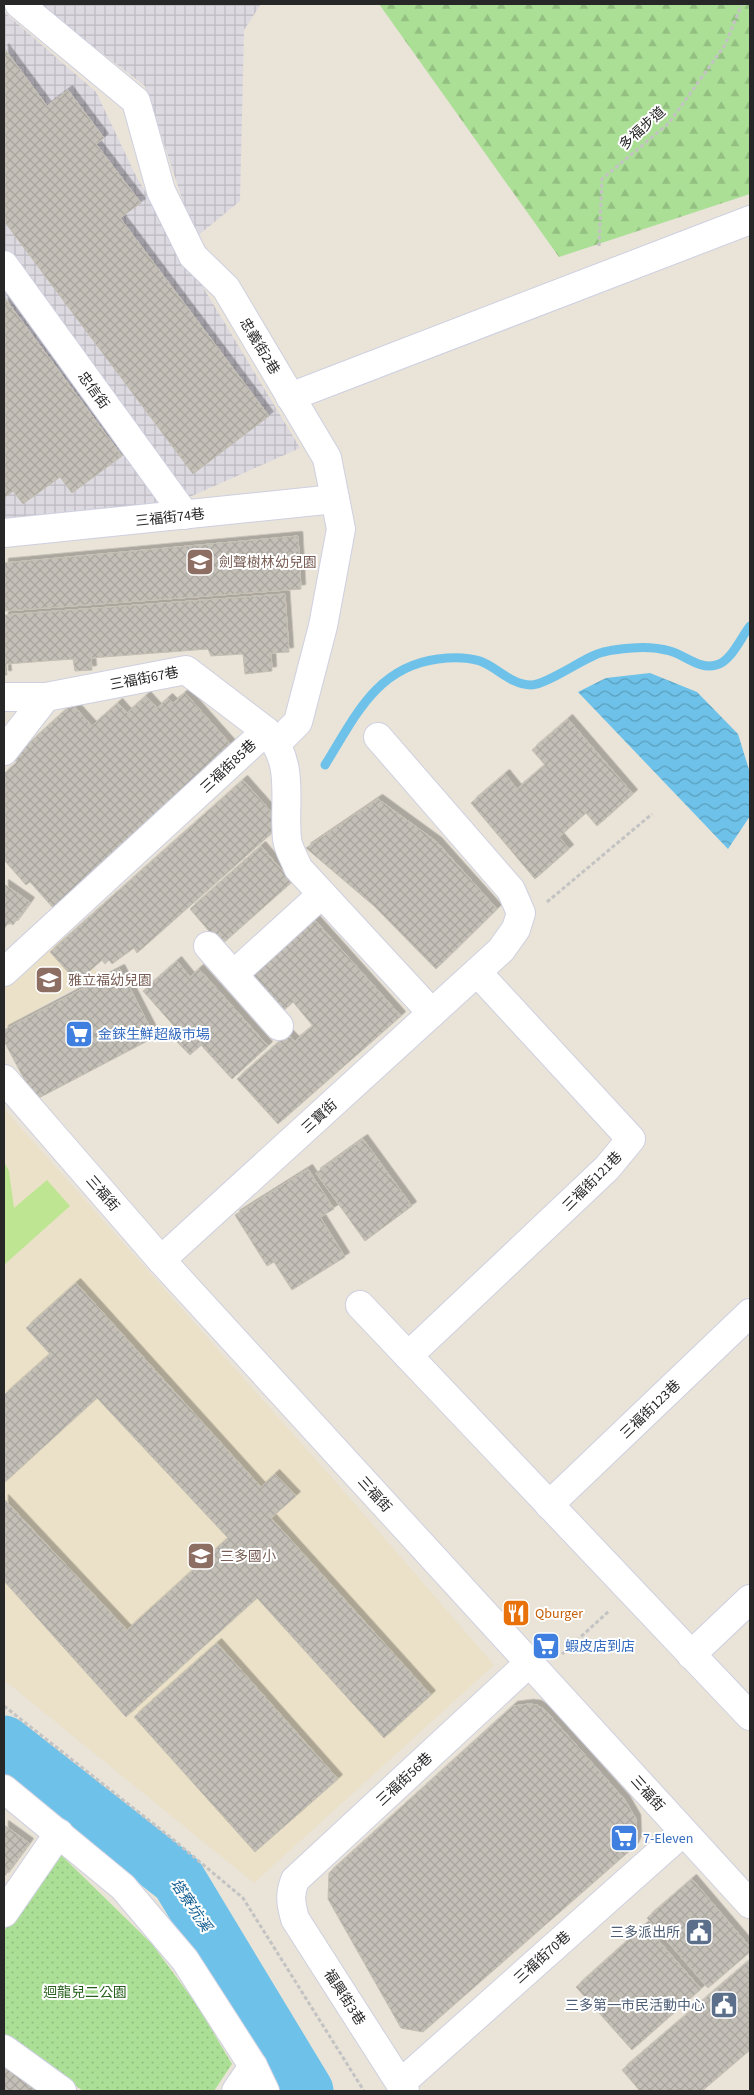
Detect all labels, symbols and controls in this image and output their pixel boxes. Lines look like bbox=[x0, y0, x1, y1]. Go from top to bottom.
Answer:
street label: 多福步道 bbox=[615, 103, 670, 155]
street label: 忠義街2巷 bbox=[234, 314, 284, 379]
street label: 忠信街 bbox=[73, 368, 114, 413]
street label: 三福街74巷 bbox=[134, 504, 206, 532]
school or university icon: 劍聲樹林幼兒園 bbox=[185, 547, 215, 577]
place label: 劍聲樹林幼兒園 bbox=[219, 553, 317, 573]
street label: 三福街67巷 bbox=[108, 662, 180, 695]
street label: 三福街85巷 bbox=[196, 736, 261, 798]
school or university icon: 雅立福幼兒園 bbox=[34, 965, 64, 995]
place label: 雅立福幼兒園 bbox=[68, 971, 152, 991]
supermarket icon: 金錸生鮮超級市場 bbox=[64, 1019, 94, 1049]
place label: 金錸生鮮超級市場 bbox=[98, 1025, 210, 1045]
street label: 三寶街 bbox=[297, 1095, 342, 1138]
street label: 三福街121巷 bbox=[558, 1147, 627, 1216]
street label: 三福街 bbox=[81, 1171, 124, 1216]
street label: 三福街123巷 bbox=[616, 1376, 685, 1444]
street label: 三福街 bbox=[353, 1472, 396, 1517]
school or university icon: 三多國小 bbox=[186, 1541, 216, 1571]
place label: 三多國小 bbox=[220, 1547, 276, 1567]
restaurant icon: Qburger bbox=[501, 1598, 531, 1628]
place label: Qburger bbox=[535, 1604, 583, 1624]
supermarket icon: 蝦皮店到店 bbox=[531, 1631, 561, 1661]
place label: 蝦皮店到店 bbox=[565, 1637, 635, 1657]
street label: 三福街56巷 bbox=[372, 1749, 437, 1811]
street label: 三福街 bbox=[626, 1771, 669, 1816]
supermarket icon: 7-Eleven bbox=[609, 1823, 639, 1853]
place label: 7-Eleven bbox=[643, 1829, 693, 1849]
water label: 塔寮坑溪 bbox=[165, 1875, 217, 1938]
public building icon: 三多派出所 bbox=[684, 1917, 714, 1947]
place label: 三多派出所 bbox=[610, 1923, 680, 1943]
street label: 三福街70巷 bbox=[510, 1927, 575, 1989]
street label: 福興街3巷 bbox=[319, 1966, 370, 2029]
park label: 迴龍兒二公園 bbox=[43, 1983, 127, 2003]
public building icon: 三多第一市民活動中心 bbox=[709, 1990, 739, 2020]
place label: 三多第一市民活動中心 bbox=[565, 1996, 705, 2016]

